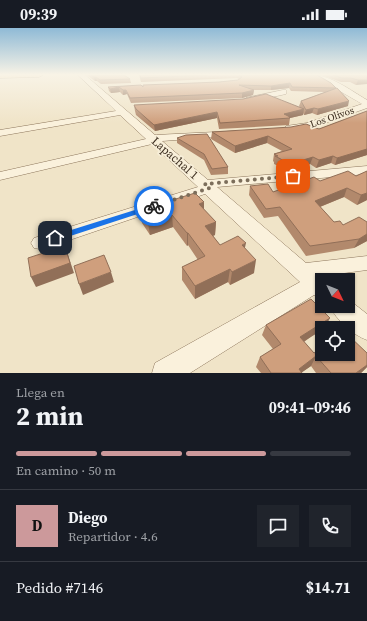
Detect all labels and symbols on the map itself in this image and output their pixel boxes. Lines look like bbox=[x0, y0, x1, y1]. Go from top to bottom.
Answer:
street label: Los Olivos bbox=[308, 103, 356, 131]
street label: Lapachal 1 bbox=[148, 133, 202, 183]
pin bbox=[276, 159, 310, 193]
courier bbox=[134, 186, 174, 226]
pin bbox=[38, 221, 72, 255]
north arrow bbox=[315, 273, 355, 313]

